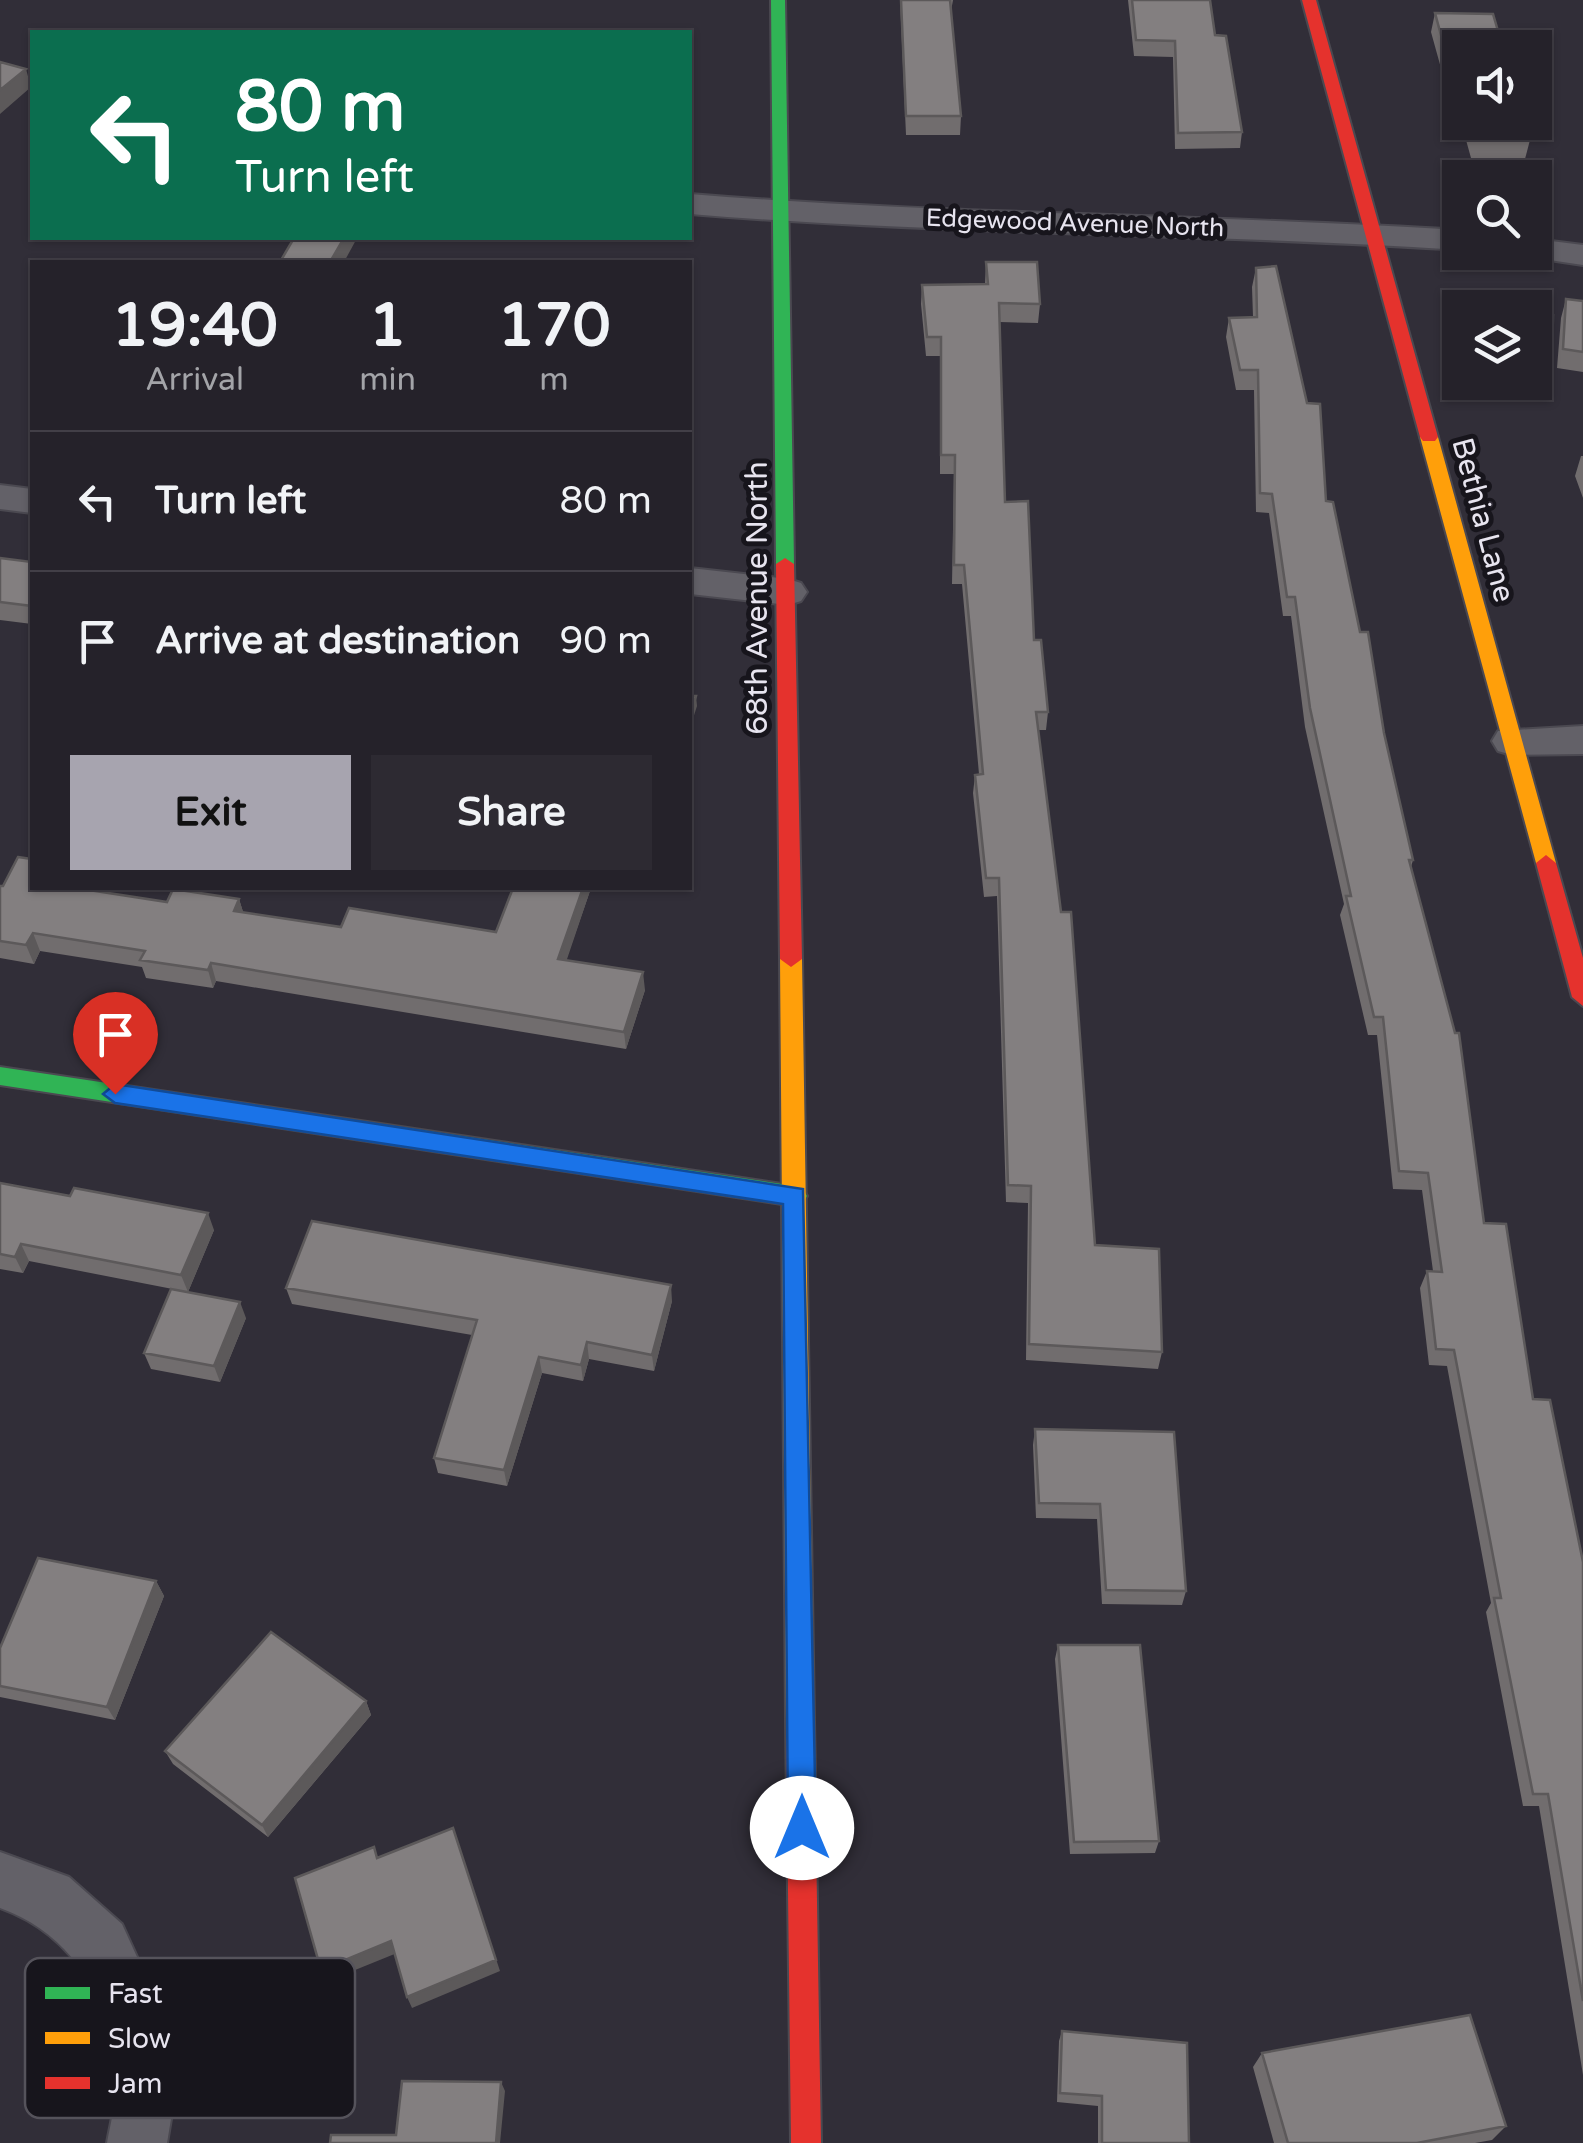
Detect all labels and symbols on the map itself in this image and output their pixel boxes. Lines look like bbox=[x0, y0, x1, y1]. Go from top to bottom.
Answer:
street label: Edgewood Avenue North bbox=[925, 203, 1225, 243]
street label: Bethia Lane bbox=[1443, 434, 1523, 606]
street label: 68th Avenue North bbox=[739, 461, 776, 735]
pin bbox=[73, 992, 158, 1095]
position arrow bbox=[750, 1776, 854, 1880]
legend bbox=[25, 1958, 355, 2118]
text: Fast bbox=[108, 1977, 163, 2011]
text: Slow bbox=[108, 2022, 171, 2056]
text: Jam bbox=[108, 2067, 163, 2101]

